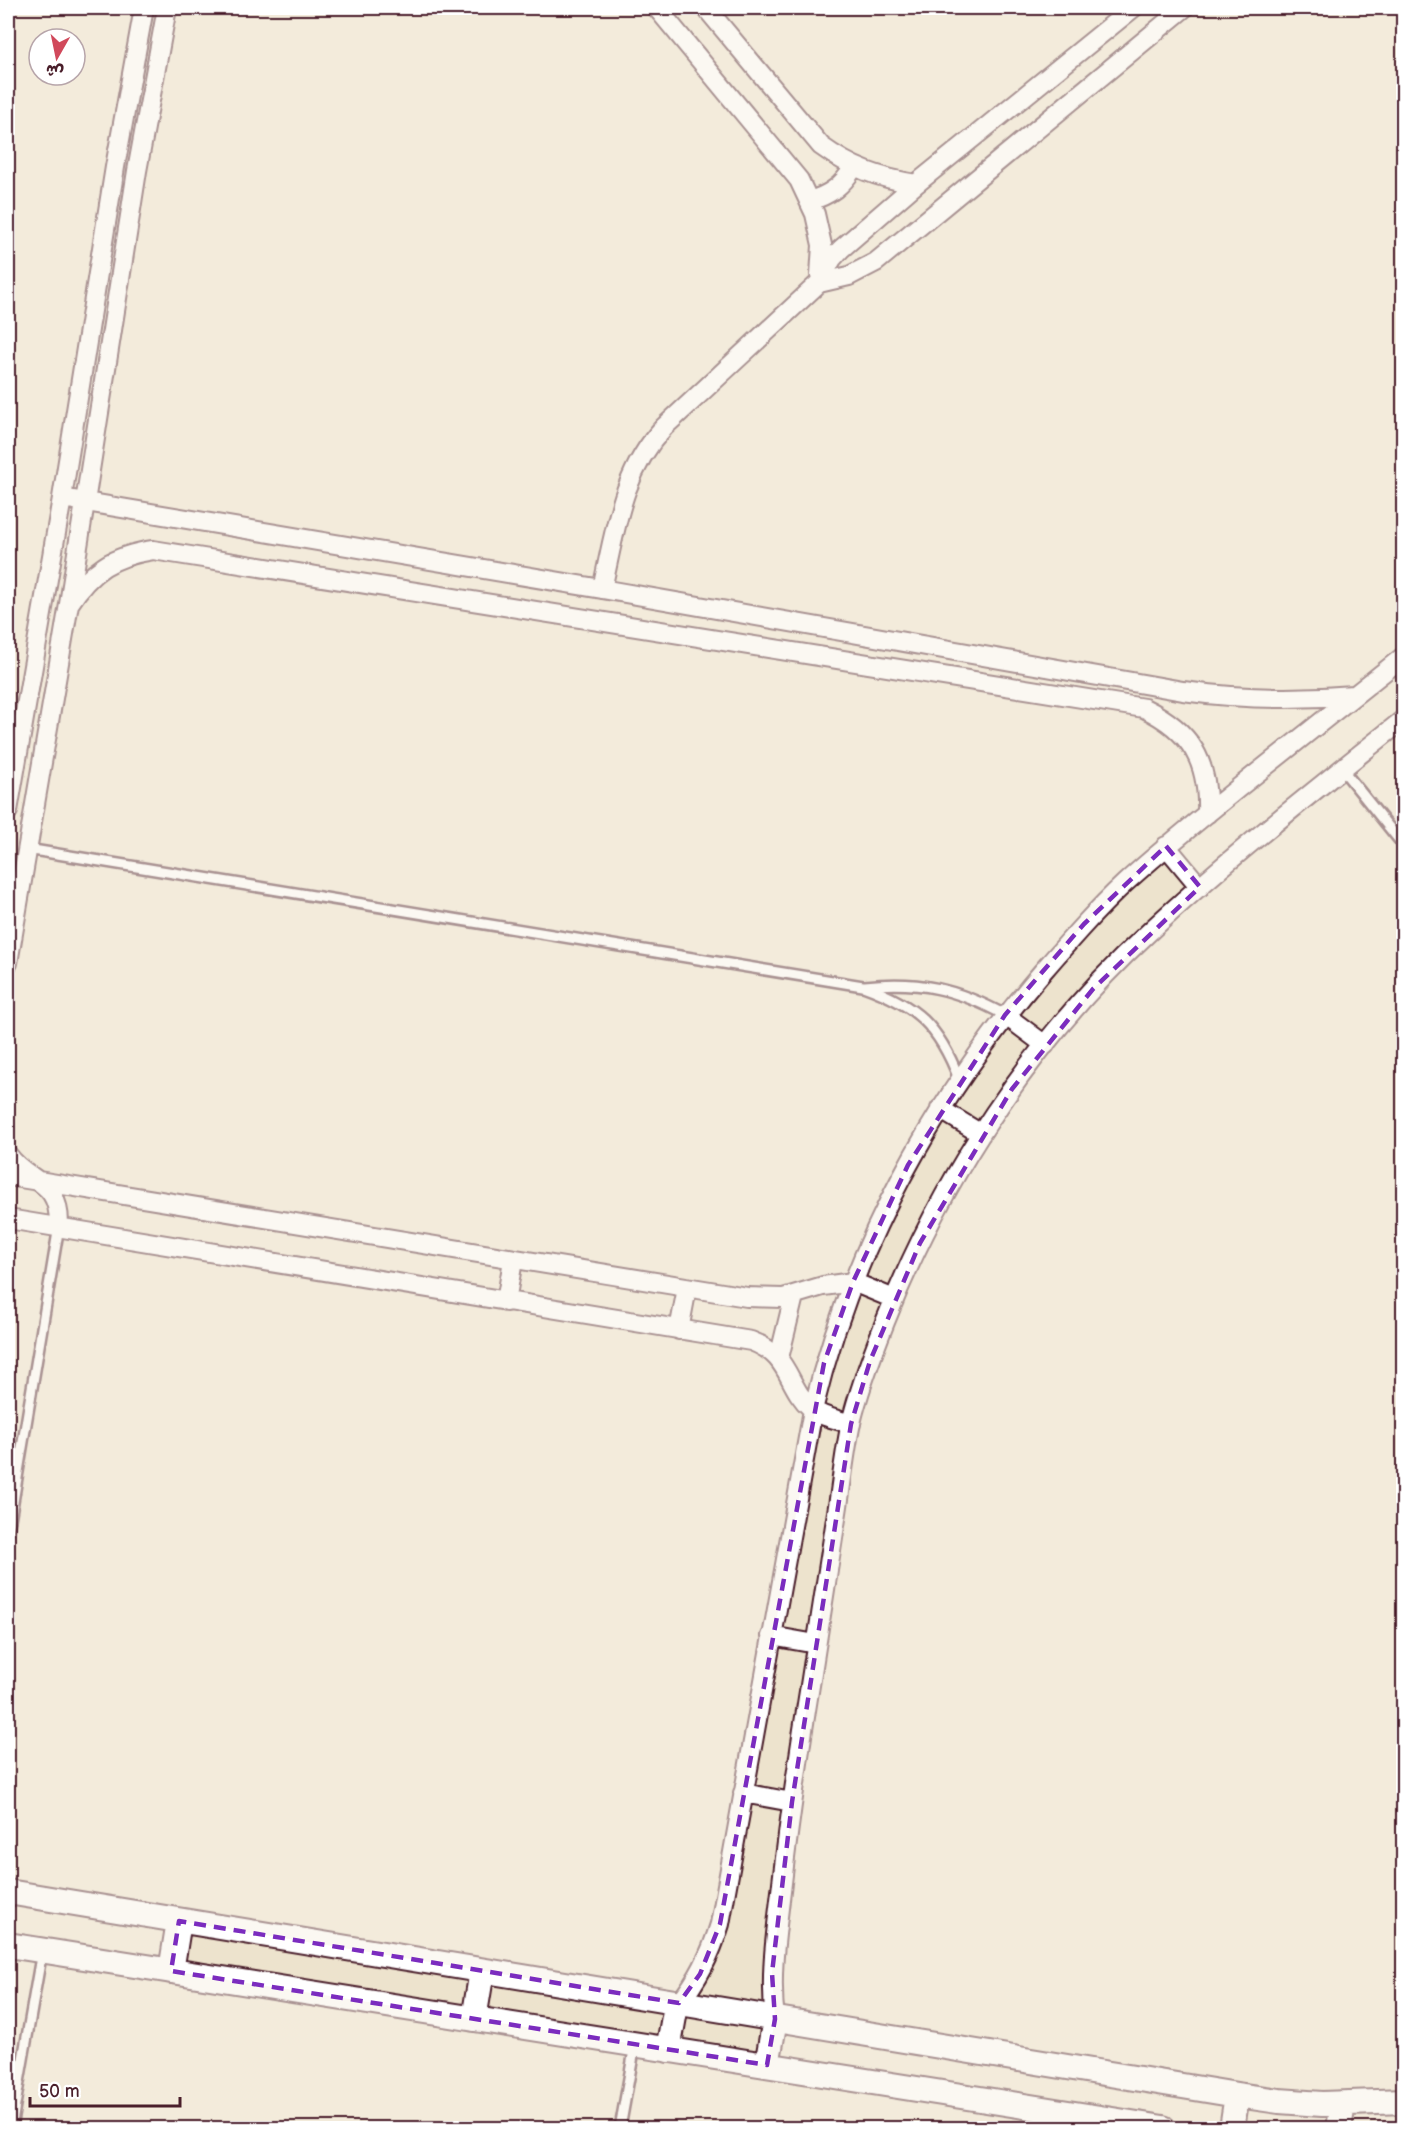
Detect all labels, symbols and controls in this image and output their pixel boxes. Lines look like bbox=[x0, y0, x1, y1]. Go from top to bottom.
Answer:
north arrow bbox=[27, 27, 87, 87]
text: ش bbox=[45, 60, 65, 81]
scale bar bbox=[30, 2070, 180, 2108]
text: 50 m bbox=[39, 2081, 80, 2102]

